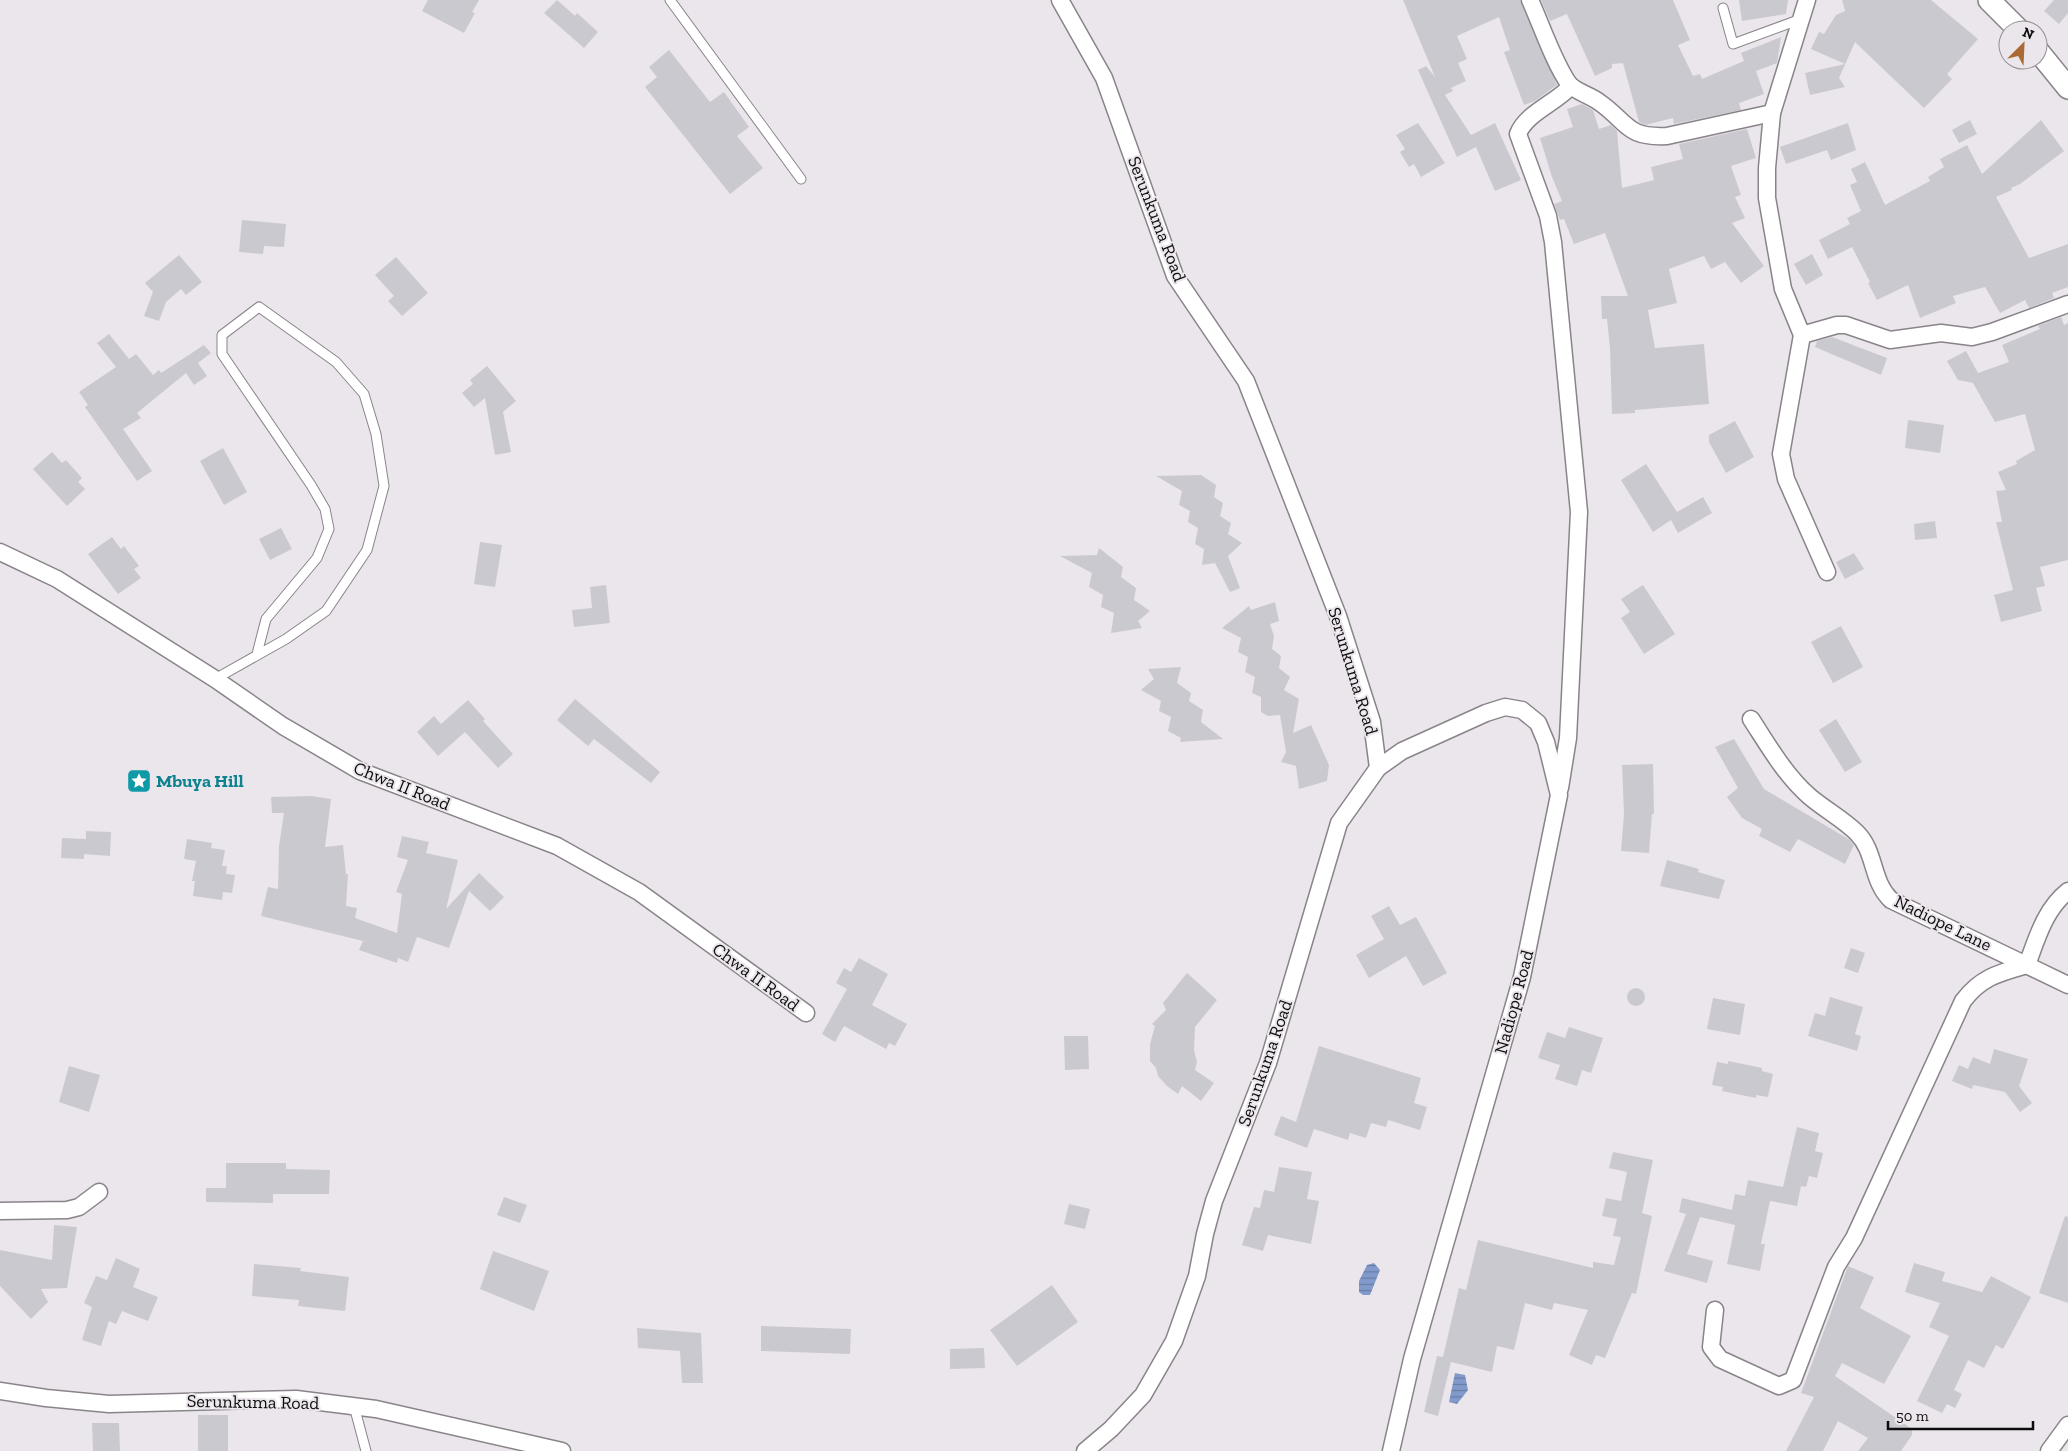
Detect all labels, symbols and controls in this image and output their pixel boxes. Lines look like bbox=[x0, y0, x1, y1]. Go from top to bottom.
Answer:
north arrow bbox=[1998, 20, 2048, 70]
text: N bbox=[2020, 24, 2037, 44]
street label: Serunkuma Road bbox=[1123, 153, 1191, 285]
street label: Serunkuma Road bbox=[1323, 604, 1383, 738]
street label: Chwa II Road bbox=[350, 757, 454, 815]
place icon: Mbuya Hill bbox=[126, 768, 152, 794]
place label: Mbuya Hill bbox=[156, 770, 244, 792]
street label: Nadiope Lane bbox=[1891, 890, 1995, 956]
street label: Chwa II Road bbox=[708, 938, 804, 1016]
street label: Nadiope Road bbox=[1490, 947, 1538, 1056]
street label: Serunkuma Road bbox=[1233, 997, 1297, 1129]
street label: Serunkuma Road bbox=[187, 1390, 320, 1414]
scale bar bbox=[1888, 1398, 2033, 1430]
text: 50 m bbox=[1896, 1407, 1929, 1425]

